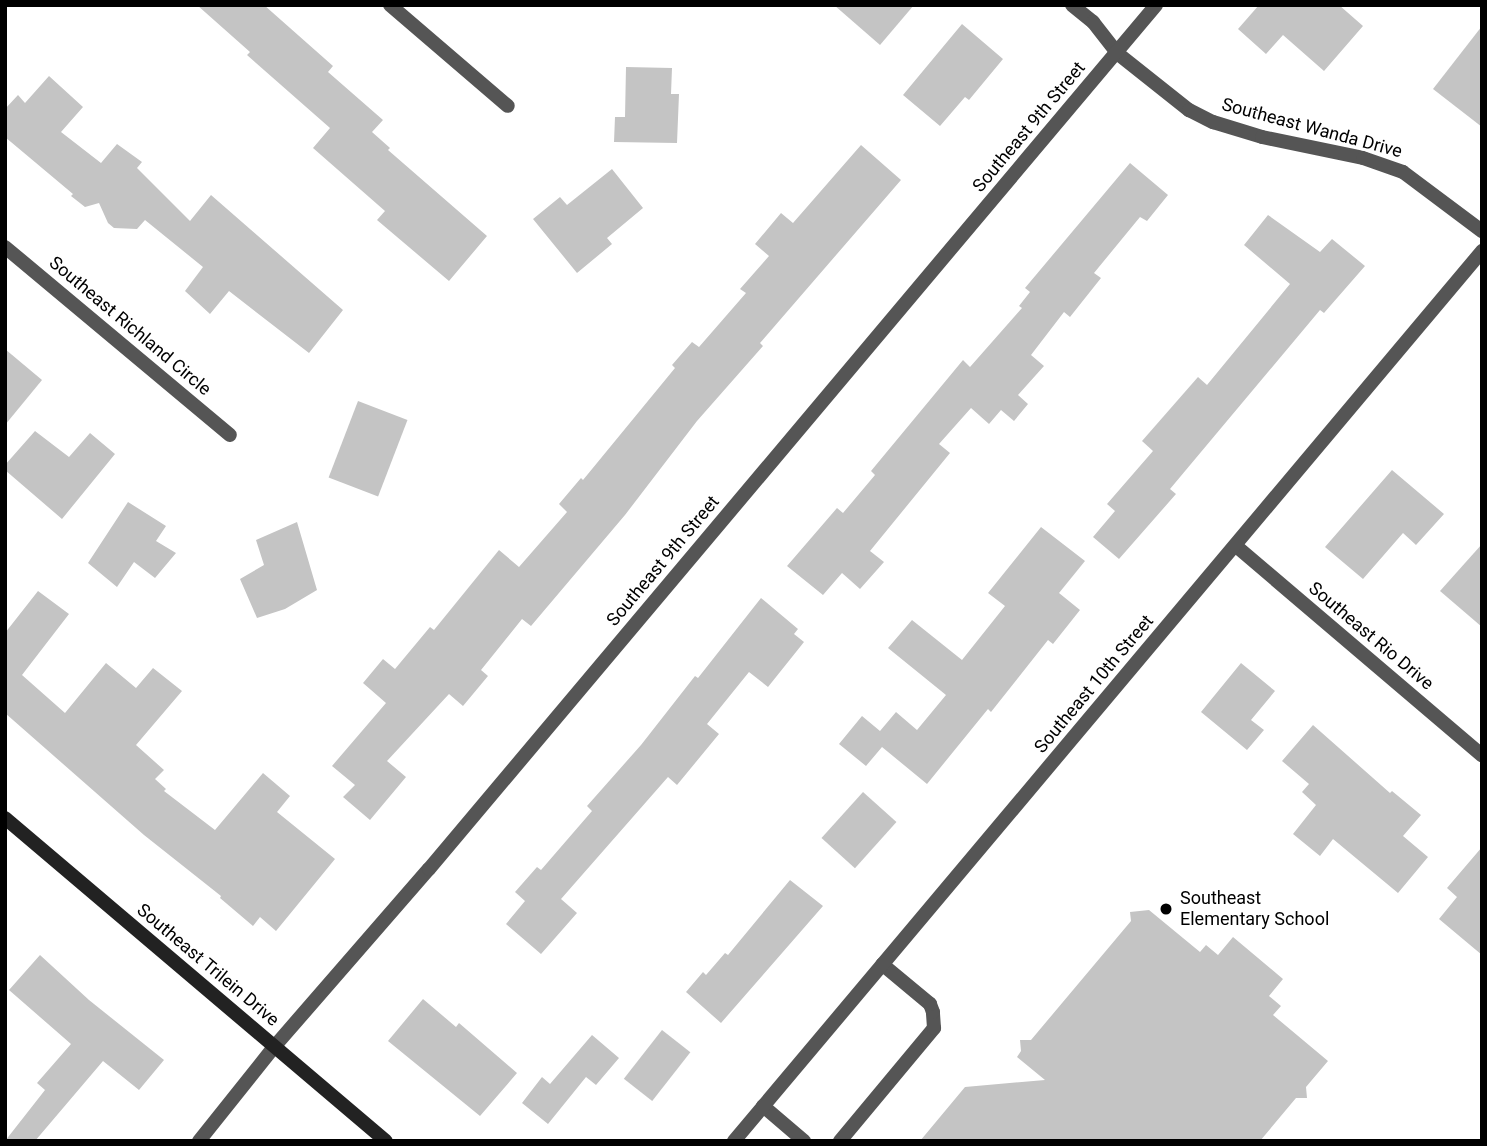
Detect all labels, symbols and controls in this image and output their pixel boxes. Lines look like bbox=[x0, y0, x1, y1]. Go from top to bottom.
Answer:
street label: Southeast 9th Street bbox=[968, 57, 1090, 197]
street label: Southeast Wanda Drive bbox=[1219, 94, 1405, 162]
street label: Southeast Richland Circle bbox=[45, 252, 215, 400]
street label: Southeast 9th Street bbox=[602, 491, 724, 631]
street label: Southeast Rio Drive bbox=[1304, 577, 1438, 695]
street label: Southeast 10th Street bbox=[1030, 611, 1158, 757]
place label: Southeast Elementary School bbox=[1180, 888, 1329, 930]
street label: Southeast Trilein Drive bbox=[132, 899, 284, 1031]
marker: Southeast Elementary School bbox=[1158, 901, 1174, 917]

